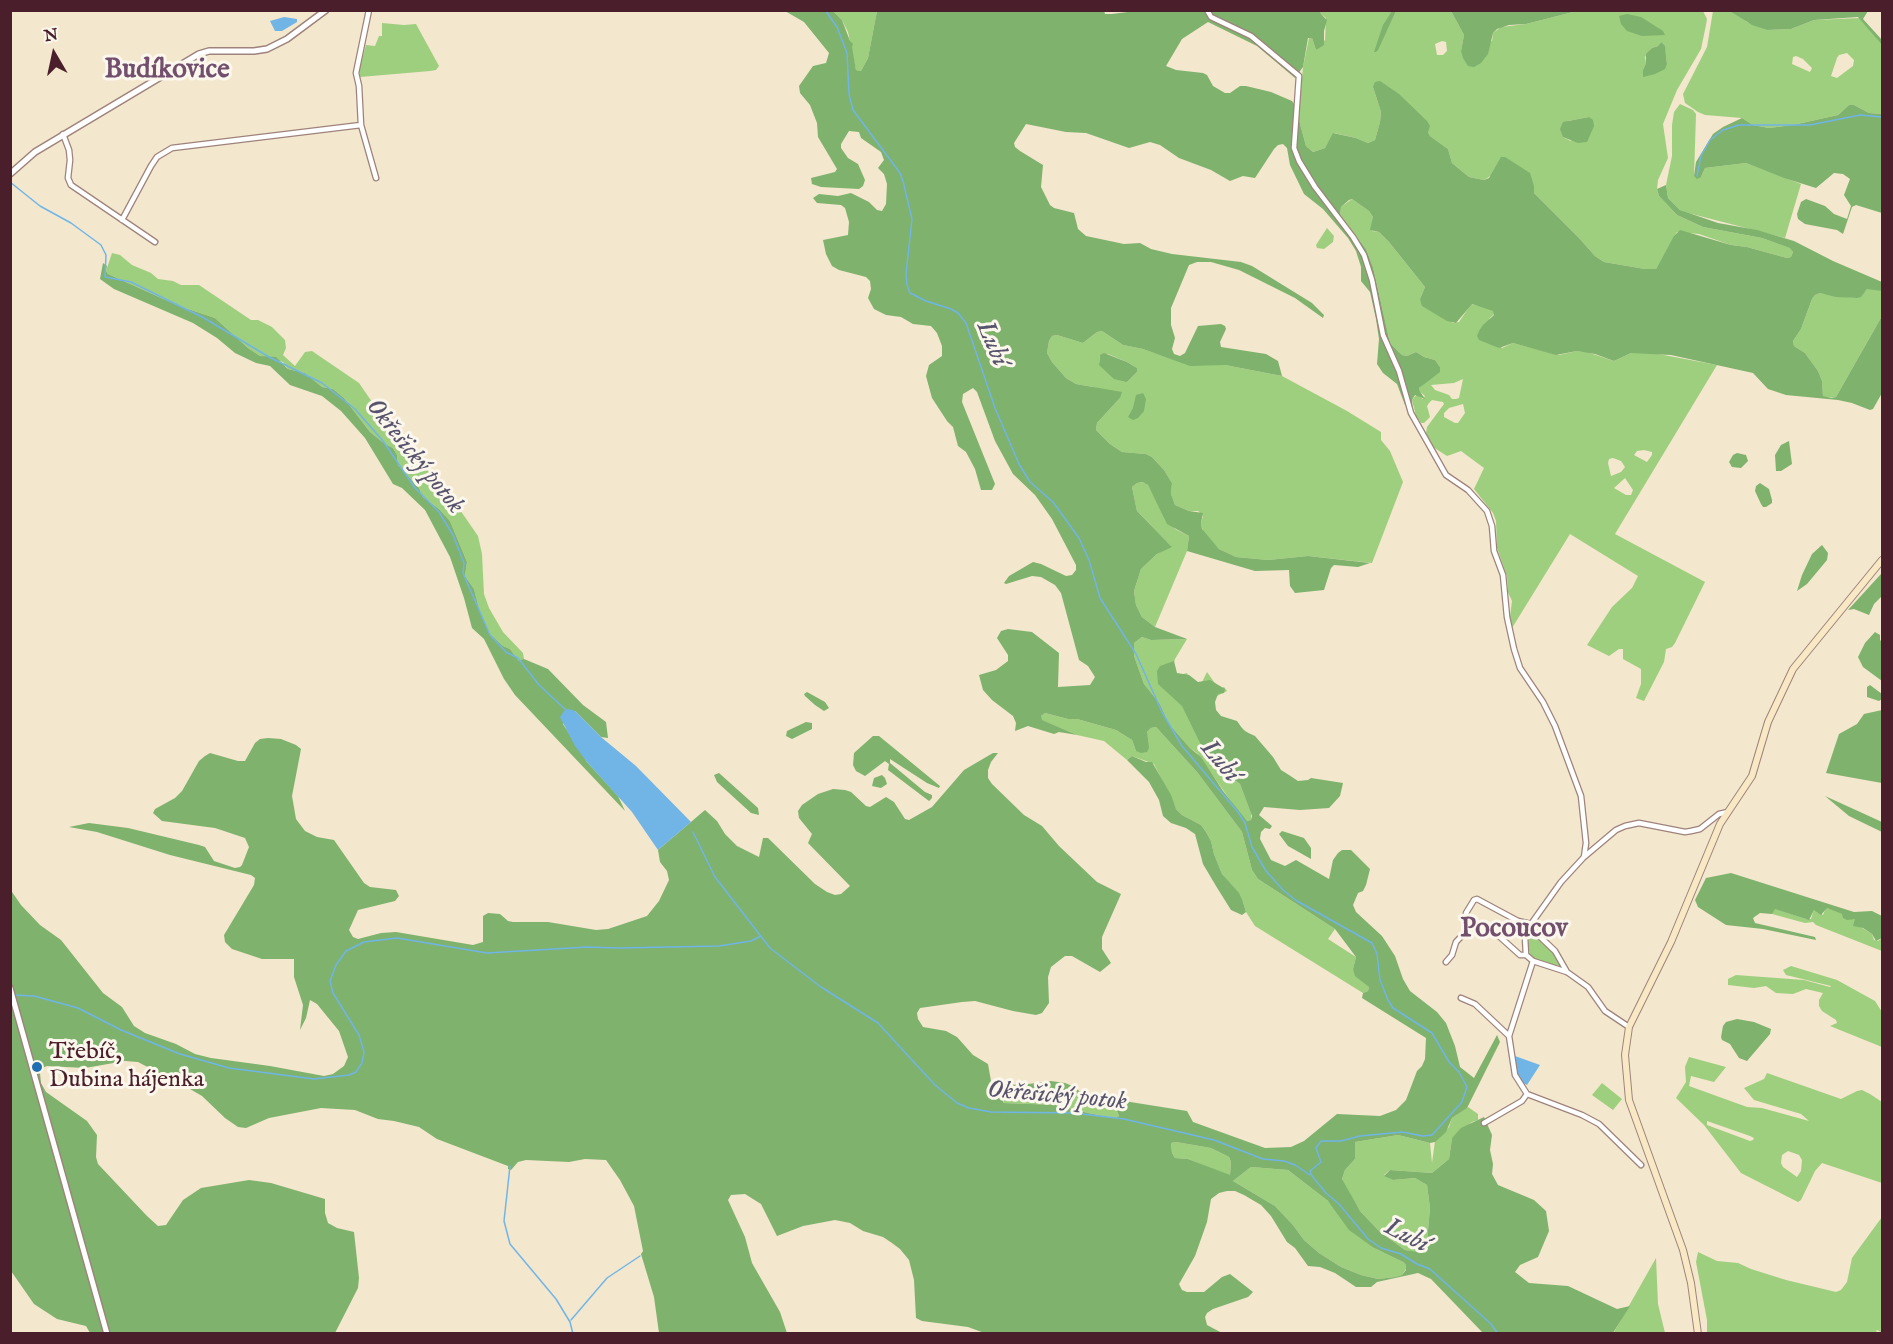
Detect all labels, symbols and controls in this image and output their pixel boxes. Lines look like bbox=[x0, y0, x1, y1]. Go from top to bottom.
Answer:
north arrow bbox=[24, 24, 84, 84]
text: N bbox=[43, 25, 60, 47]
district label: Budíkovice bbox=[104, 55, 230, 87]
water label: Lubí bbox=[968, 317, 1014, 371]
water label: Okřešický potok bbox=[358, 393, 470, 521]
water label: Lubí bbox=[1192, 734, 1246, 790]
district label: Pocoucov bbox=[1460, 914, 1568, 946]
place label: Třebíč, Dubina hájenka bbox=[49, 1039, 204, 1095]
marker: Třebíč, Dubina hájenka bbox=[30, 1060, 44, 1074]
water label: Okřešický potok bbox=[986, 1075, 1128, 1119]
water label: Lubí bbox=[1378, 1213, 1434, 1261]

